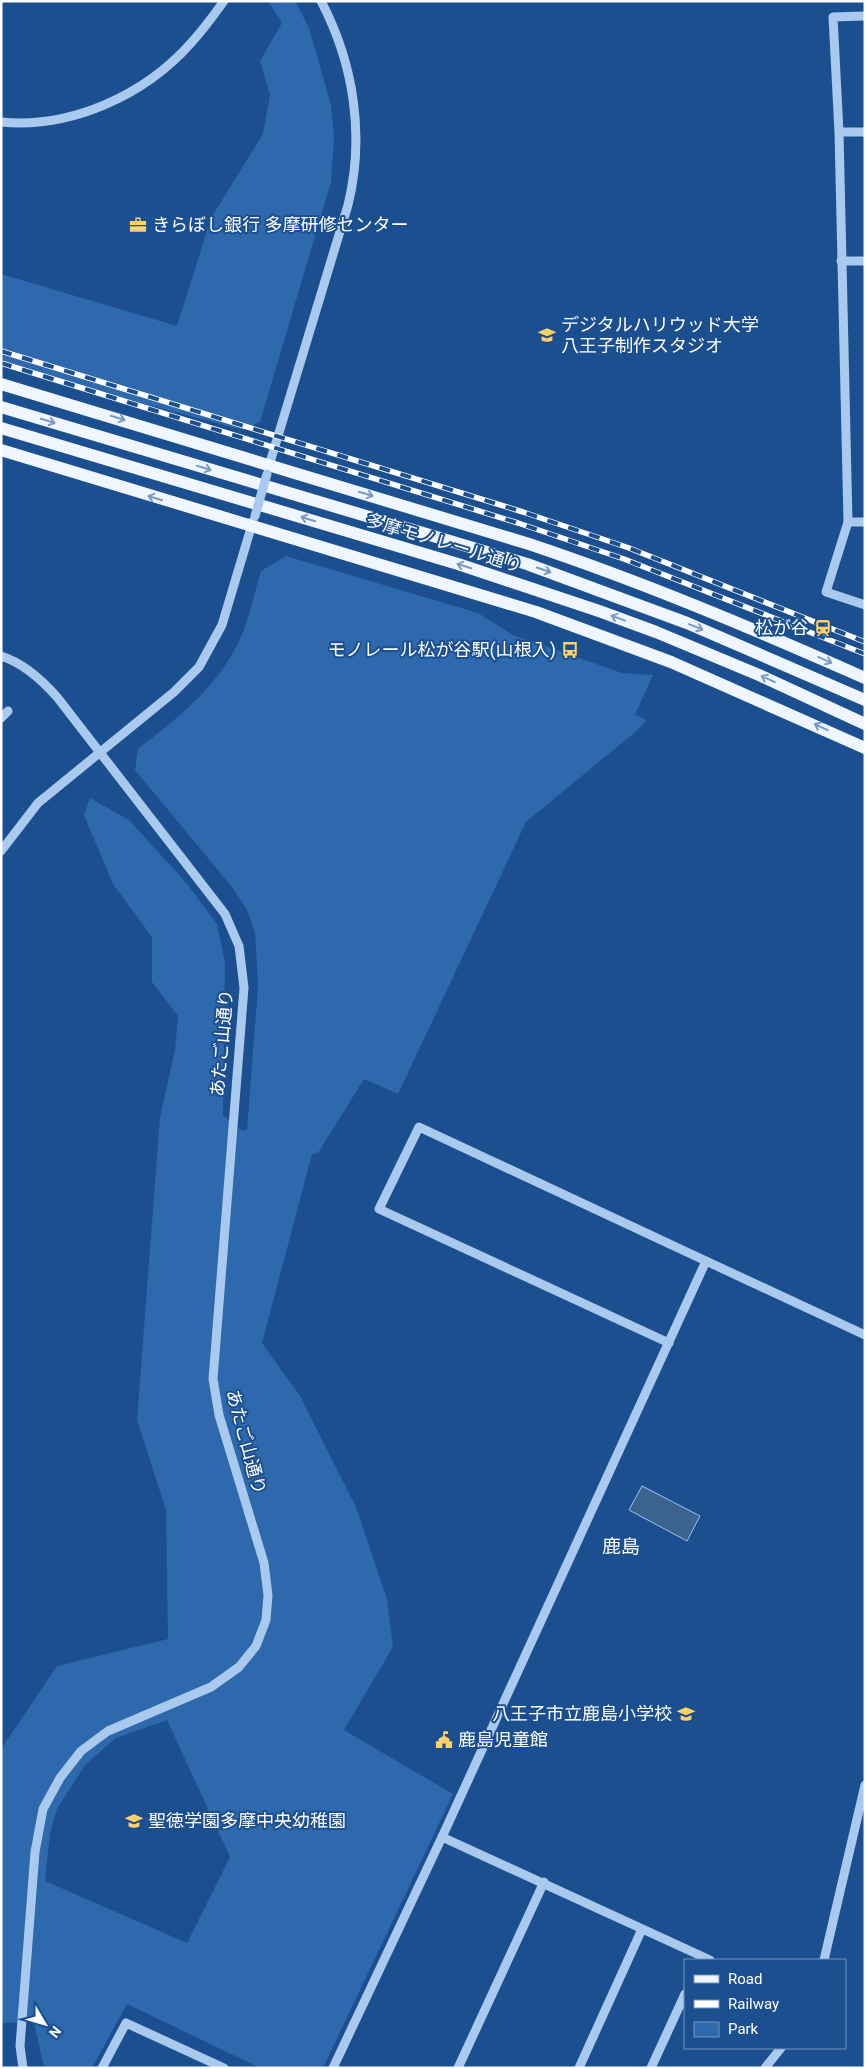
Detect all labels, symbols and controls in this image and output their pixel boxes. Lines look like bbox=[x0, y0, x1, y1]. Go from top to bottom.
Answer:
place label: きらぼし銀行 多摩研修センター bbox=[152, 214, 408, 235]
office icon: きらぼし銀行 多摩研修センター bbox=[128, 215, 148, 235]
place label: デジタルハリウッド大学 八王子制作スタジオ bbox=[561, 314, 759, 356]
school or university icon: デジタルハリウッド大学 八王子制作スタジオ bbox=[537, 325, 557, 345]
one-way arrow bbox=[109, 414, 125, 424]
one-way arrow bbox=[40, 417, 56, 427]
one-way arrow bbox=[195, 463, 211, 473]
one-way arrow bbox=[358, 490, 374, 500]
one-way arrow bbox=[147, 492, 163, 502]
street label: 多摩モノレール通り bbox=[364, 509, 525, 576]
one-way arrow bbox=[300, 514, 316, 524]
one-way arrow bbox=[456, 561, 472, 570]
one-way arrow bbox=[535, 566, 551, 575]
one-way arrow bbox=[610, 613, 626, 622]
place label: 松が谷 bbox=[755, 617, 809, 638]
station icon: 松が谷 bbox=[813, 618, 833, 638]
one-way arrow bbox=[688, 622, 703, 632]
place label: モノレール松が谷駅(山根入) bbox=[328, 639, 556, 661]
bus stop icon: モノレール松が谷駅(山根入) bbox=[560, 640, 580, 660]
one-way arrow bbox=[817, 656, 832, 666]
one-way arrow bbox=[761, 674, 776, 684]
one-way arrow bbox=[813, 722, 828, 732]
street label: あたご山通り bbox=[206, 988, 237, 1098]
street label: あたご山通り bbox=[222, 1387, 271, 1497]
district label: 鹿島 bbox=[602, 1535, 640, 1558]
place label: 八王子市立鹿島小学校 bbox=[492, 1703, 672, 1724]
school or university icon: 八王子市立鹿島小学校 bbox=[676, 1704, 696, 1724]
place label: 鹿島児童館 bbox=[458, 1729, 548, 1750]
public building icon: 鹿島児童館 bbox=[434, 1730, 454, 1750]
place label: 聖徳学園多摩中央幼稚園 bbox=[148, 1810, 346, 1831]
school or university icon: 聖徳学園多摩中央幼稚園 bbox=[124, 1811, 144, 1831]
legend bbox=[684, 1959, 846, 2049]
text: Road bbox=[728, 1970, 762, 1988]
text: Railway bbox=[728, 1995, 779, 2013]
north arrow bbox=[20, 1999, 70, 2049]
text: Park bbox=[728, 2020, 759, 2038]
text: N bbox=[46, 2023, 65, 2041]

